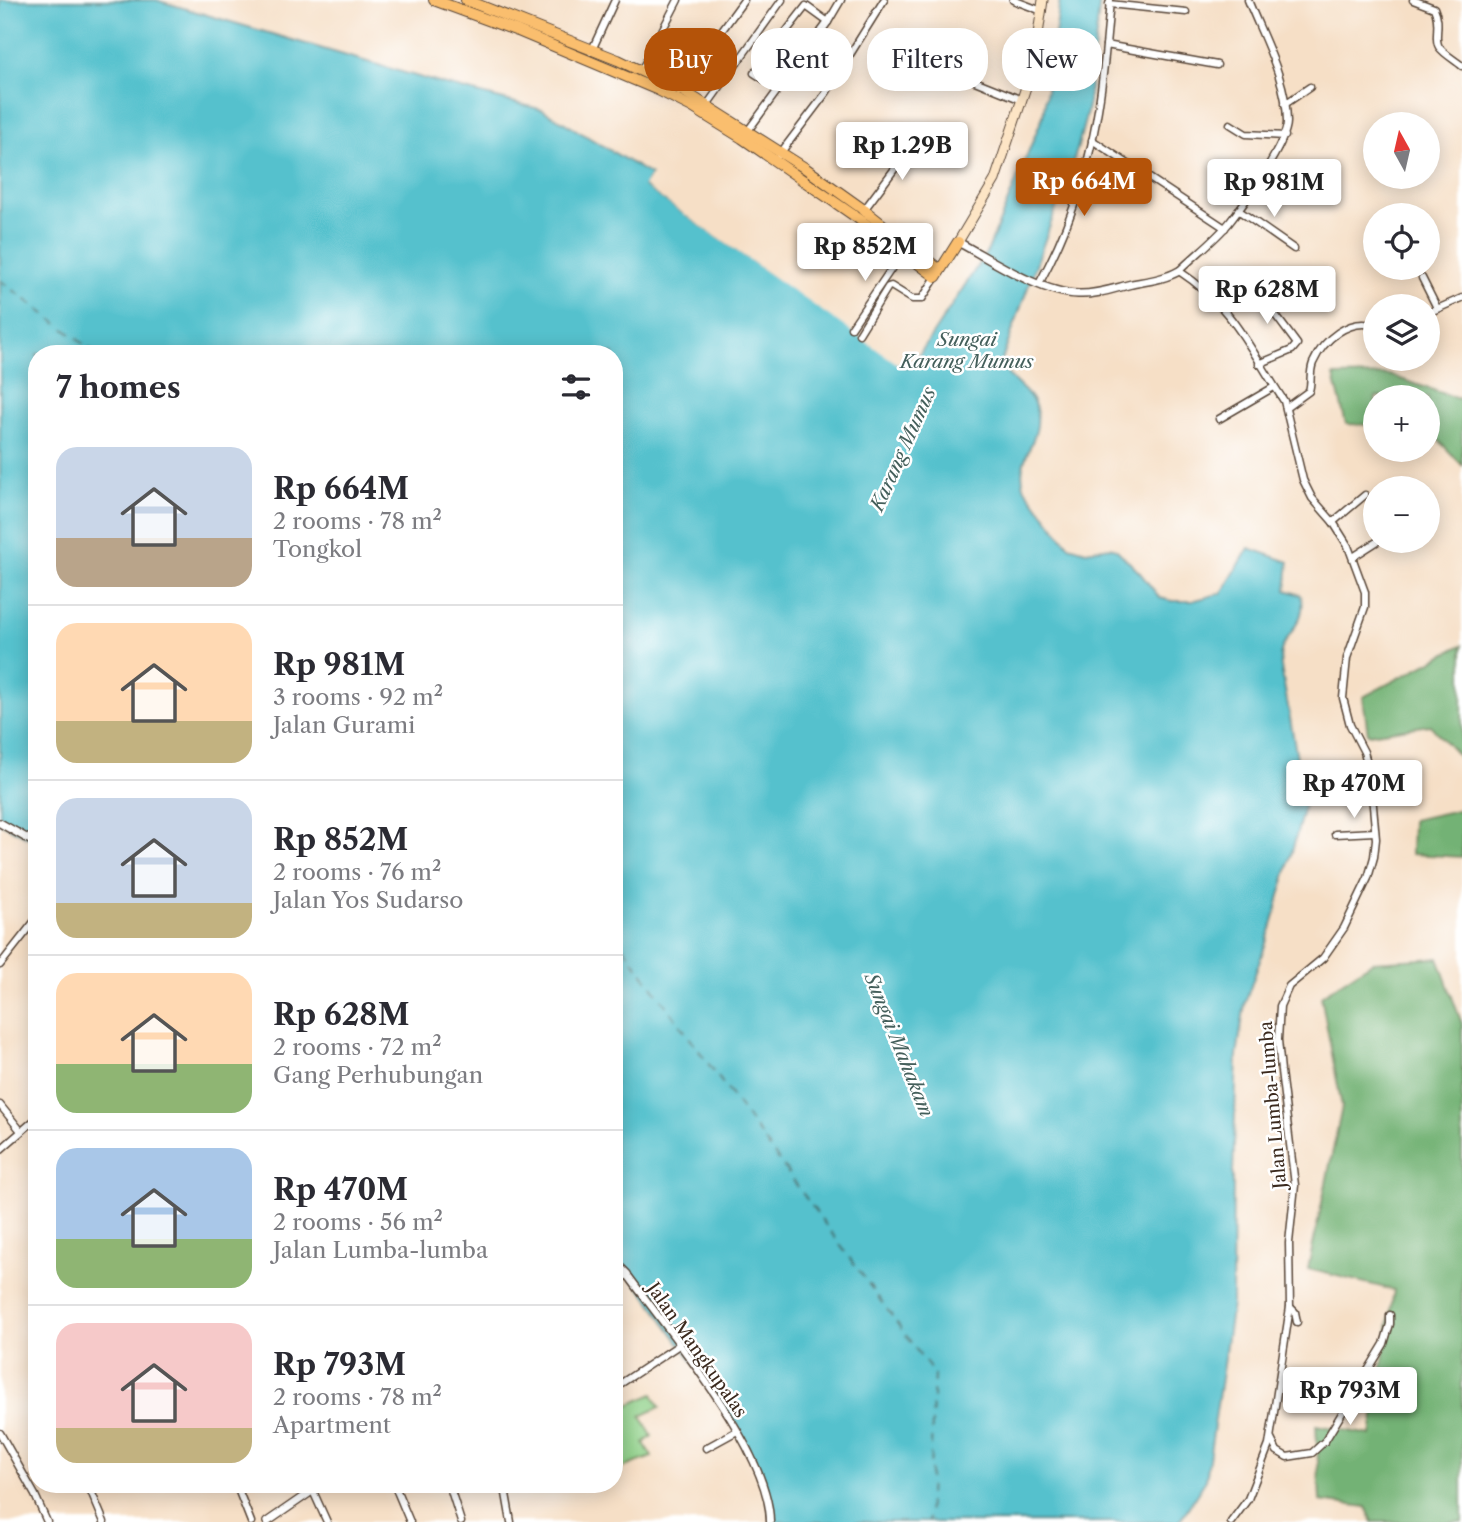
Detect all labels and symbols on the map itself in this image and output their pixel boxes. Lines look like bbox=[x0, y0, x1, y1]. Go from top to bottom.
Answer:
north arrow bbox=[1363, 112, 1440, 189]
pin: Rp 1.29B bbox=[830, 122, 974, 182]
pin: Rp 664M bbox=[1019, 158, 1149, 218]
pin: Rp 981M bbox=[1209, 160, 1339, 219]
pin: Rp 852M bbox=[800, 224, 930, 283]
pin: Rp 628M bbox=[1202, 266, 1332, 326]
water label: Sungai Karang Mumus bbox=[898, 328, 1034, 373]
water label: Karang Mumus bbox=[865, 383, 941, 516]
pin: Rp 470M bbox=[1289, 760, 1419, 820]
water label: Sungai Mahakam bbox=[859, 969, 938, 1120]
street label: Jalan Lumba-lumba bbox=[1255, 1020, 1292, 1193]
street label: Jalan Mangkupalas bbox=[640, 1276, 752, 1422]
pin: Rp 793M bbox=[1285, 1368, 1415, 1427]

